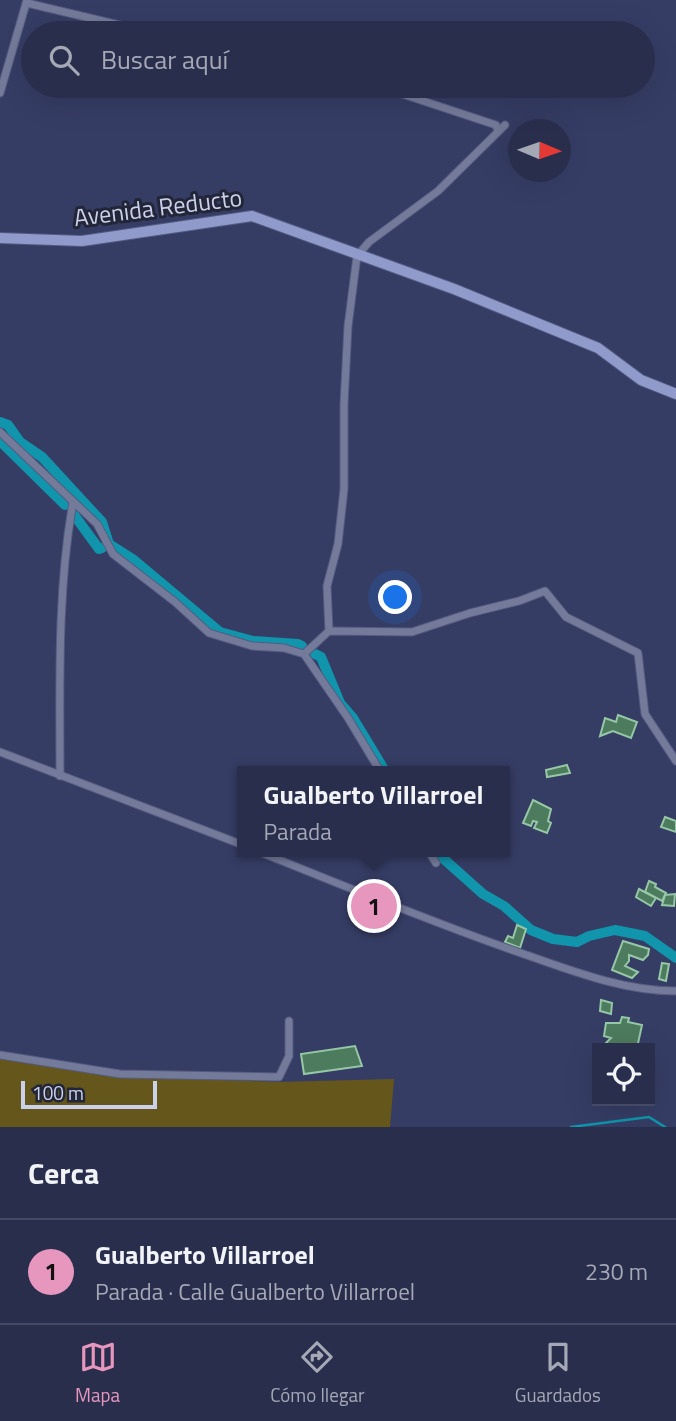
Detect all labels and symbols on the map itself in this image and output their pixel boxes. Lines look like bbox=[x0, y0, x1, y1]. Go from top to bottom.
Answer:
north arrow bbox=[508, 119, 571, 182]
street label: Avenida Reducto bbox=[72, 179, 244, 235]
your location bbox=[378, 580, 412, 614]
pin: 1 bbox=[351, 880, 397, 932]
scale bar bbox=[21, 1078, 158, 1110]

